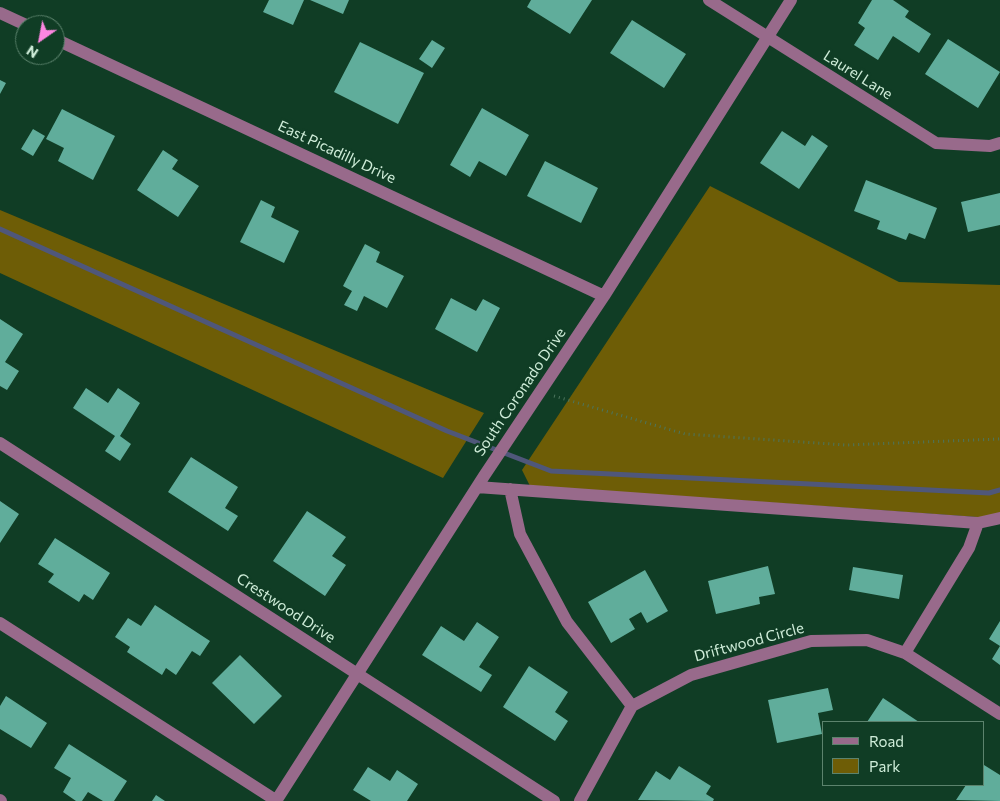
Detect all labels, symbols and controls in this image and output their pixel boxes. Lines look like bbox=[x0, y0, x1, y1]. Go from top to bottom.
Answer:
north arrow bbox=[15, 15, 65, 65]
text: N bbox=[23, 42, 41, 62]
street label: Laurel Lane bbox=[820, 47, 896, 103]
street label: East Picadilly Drive bbox=[275, 117, 399, 187]
street label: South Coronado Drive bbox=[470, 324, 570, 460]
street label: Crestwood Drive bbox=[233, 569, 339, 647]
street label: Driftwood Circle bbox=[692, 619, 806, 665]
legend bbox=[822, 721, 985, 786]
text: Road bbox=[869, 732, 904, 750]
text: Park bbox=[869, 757, 900, 775]

